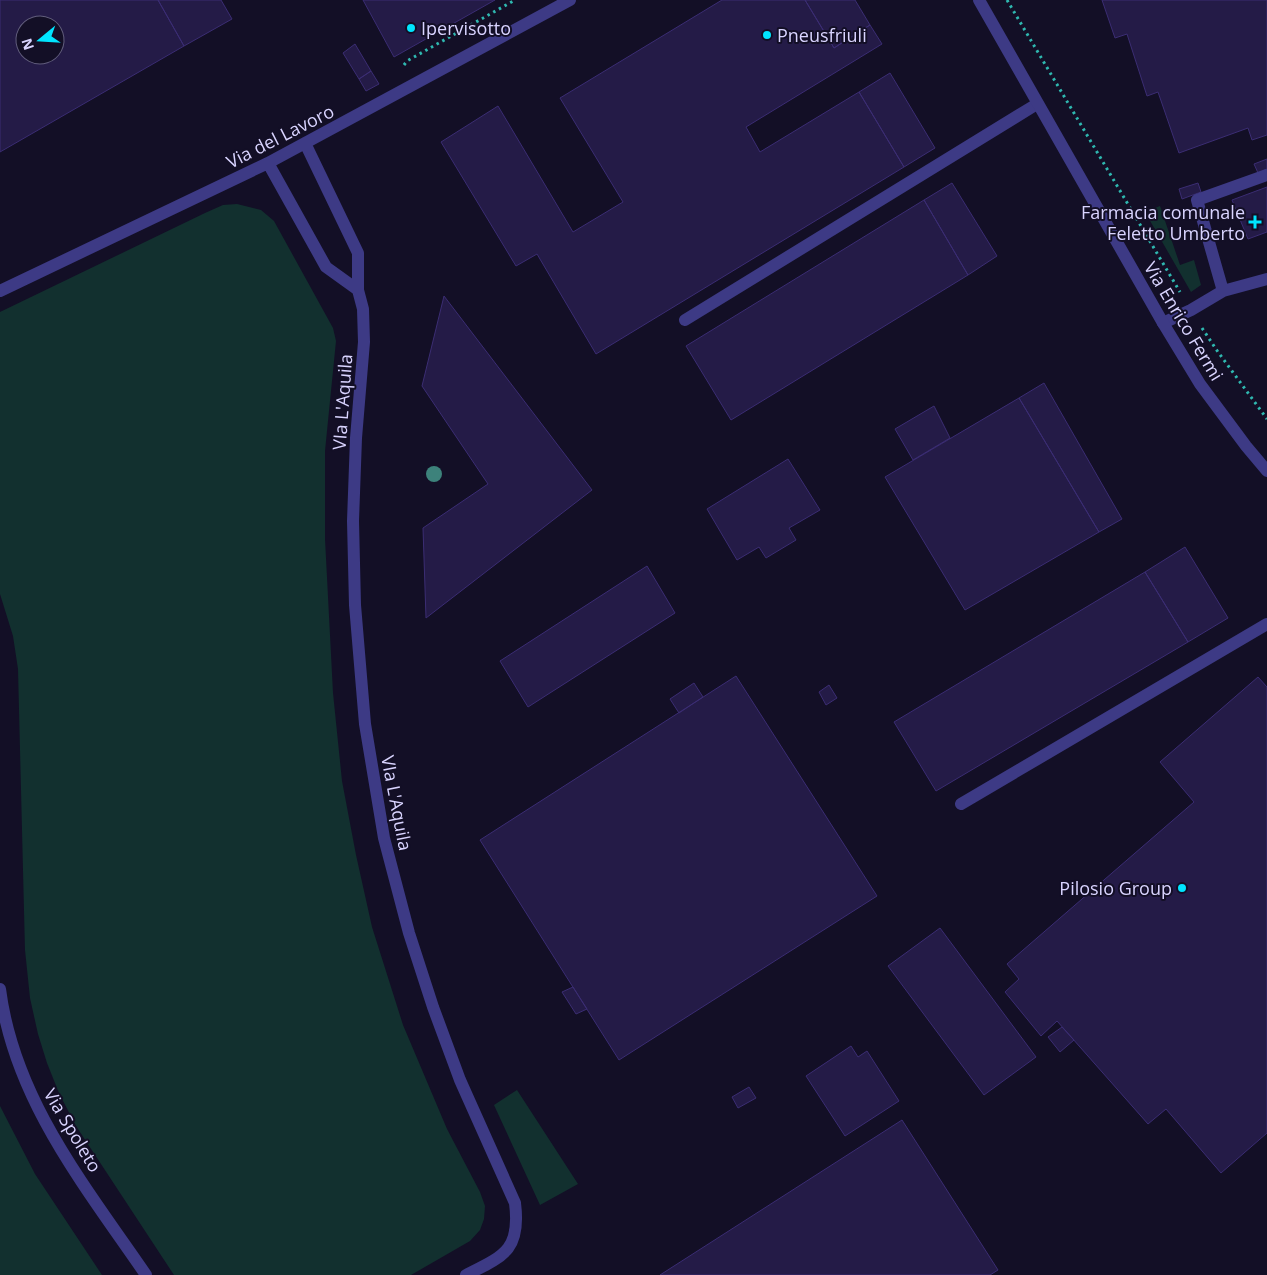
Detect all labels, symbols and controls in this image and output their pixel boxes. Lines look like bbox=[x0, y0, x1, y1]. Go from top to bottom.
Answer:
north arrow bbox=[15, 15, 65, 65]
place label: Ipervisotto bbox=[421, 16, 511, 40]
marker: Ipervisotto bbox=[405, 22, 417, 34]
place label: Pneusfriuli bbox=[777, 23, 867, 47]
marker: Pneusfriuli bbox=[761, 29, 773, 41]
text: N bbox=[16, 36, 38, 53]
street label: Via del Lavoro bbox=[222, 99, 338, 173]
place label: Farmacia comunale Feletto Umberto bbox=[1081, 200, 1245, 245]
marker: Farmacia comunale Feletto Umberto bbox=[1249, 216, 1261, 228]
street label: Via Enrico Fermi bbox=[1139, 257, 1229, 385]
street label: VIa L'Aquila bbox=[327, 353, 357, 451]
street label: VIa L'Aquila bbox=[376, 753, 418, 853]
place label: Pilosio Group bbox=[1059, 876, 1172, 900]
marker: Pilosio Group bbox=[1176, 882, 1188, 894]
street label: Via Spoleto bbox=[39, 1084, 107, 1176]

